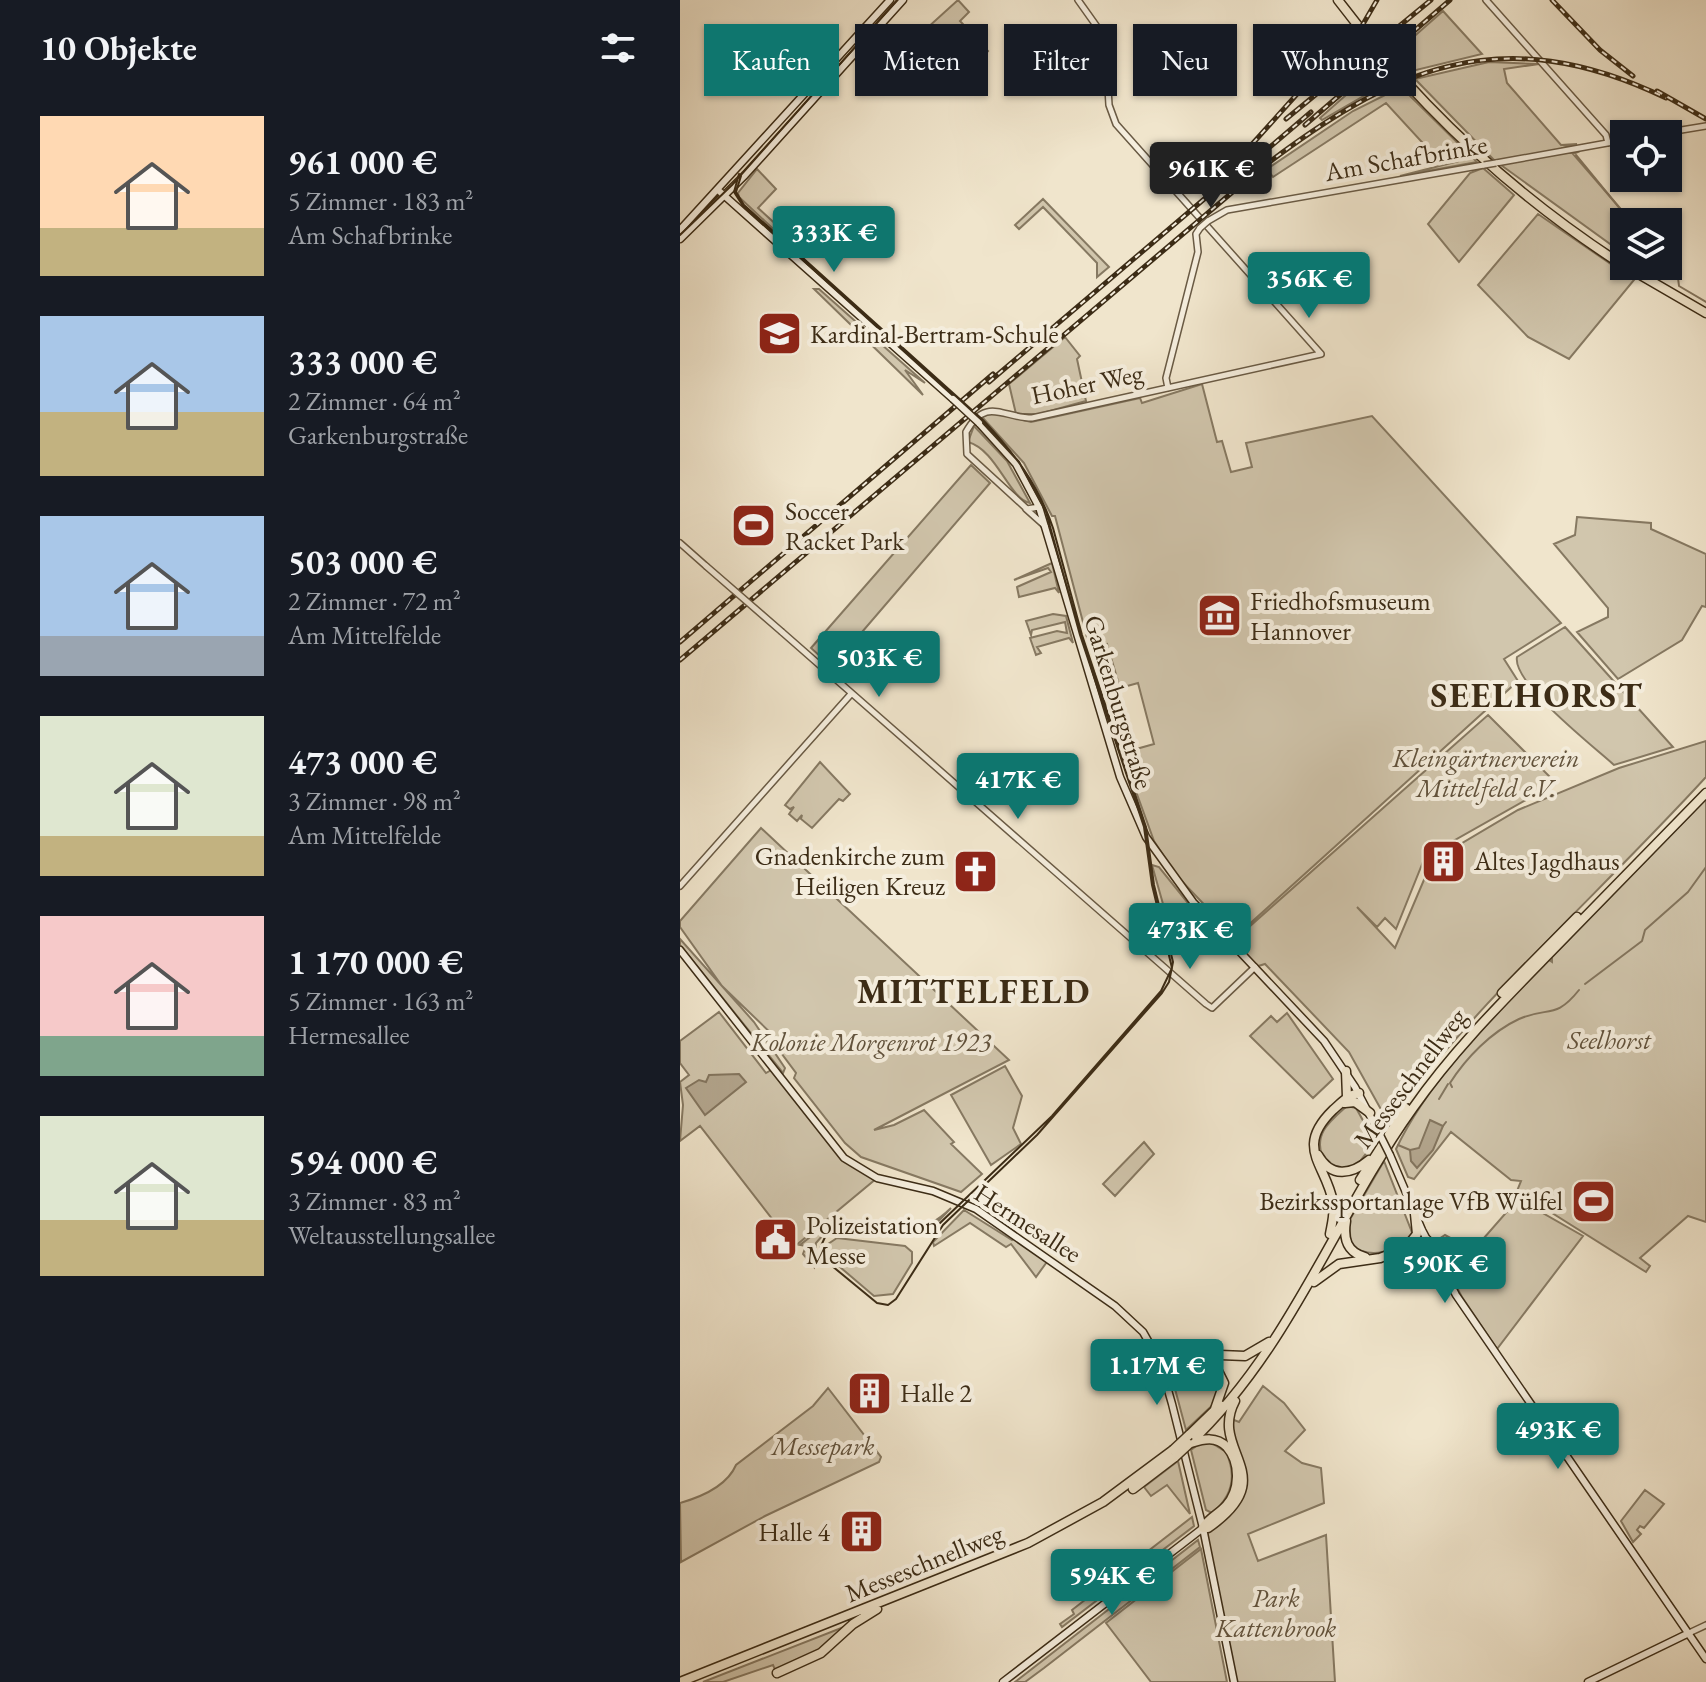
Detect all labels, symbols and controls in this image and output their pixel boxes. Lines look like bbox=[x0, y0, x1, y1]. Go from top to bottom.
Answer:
chip: Kaufen bbox=[704, 24, 839, 96]
chip: Mieten bbox=[855, 24, 988, 96]
chip: Filter bbox=[1004, 24, 1117, 96]
chip: Neu bbox=[1133, 24, 1237, 96]
chip: Wohnung bbox=[1253, 24, 1416, 96]
text: 10 Objekte bbox=[40, 26, 197, 70]
icon: filters bbox=[596, 26, 640, 70]
map controls bbox=[1610, 120, 1682, 280]
button: locate bbox=[1610, 120, 1682, 192]
street label: Am Schafbrinke bbox=[1321, 127, 1490, 189]
text: 961 000 € bbox=[288, 140, 437, 184]
pin: 961K € bbox=[1146, 142, 1276, 210]
icon: home bbox=[104, 148, 200, 244]
text: 961K € bbox=[1168, 151, 1254, 185]
text: 5 Zimmer · 183 m² bbox=[288, 184, 473, 218]
pin: 333K € bbox=[769, 206, 899, 274]
button: layers bbox=[1610, 208, 1682, 280]
text: 333K € bbox=[791, 215, 877, 249]
text: Am Schafbrinke bbox=[288, 218, 452, 252]
pin: 356K € bbox=[1244, 252, 1374, 320]
text: 356K € bbox=[1266, 261, 1352, 295]
school or university icon: Kardinal-Bertram-Schule bbox=[755, 310, 803, 358]
place label: Kardinal-Bertram-Schule bbox=[810, 317, 1059, 351]
text: 333 000 € bbox=[288, 340, 437, 384]
icon: home bbox=[104, 348, 200, 444]
street label: Hoher Weg bbox=[1028, 355, 1147, 412]
text: 2 Zimmer · 64 m² bbox=[288, 384, 461, 418]
text: Garkenburgstraße bbox=[288, 418, 468, 452]
place label: Soccer Racket Park bbox=[785, 494, 905, 558]
sports icon: Soccer Racket Park bbox=[730, 502, 778, 550]
text: 503 000 € bbox=[288, 540, 437, 584]
icon: home bbox=[104, 548, 200, 644]
text: 2 Zimmer · 72 m² bbox=[288, 584, 461, 618]
place label: Friedhofsmuseum Hannover bbox=[1250, 584, 1431, 648]
museum icon: Friedhofsmuseum Hannover bbox=[1195, 592, 1243, 640]
street label: Garkenburgstraße bbox=[1076, 611, 1162, 793]
text: Am Mittelfelde bbox=[288, 618, 441, 652]
pin: 503K € bbox=[814, 631, 944, 699]
text: 503K € bbox=[836, 640, 922, 674]
district label: SEELHORST bbox=[1430, 673, 1644, 717]
text: 473 000 € bbox=[288, 740, 437, 784]
park label: Kleingärtnerverein Mittelfeld e.V. bbox=[1391, 741, 1580, 805]
icon: home bbox=[104, 748, 200, 844]
pin: 417K € bbox=[953, 753, 1083, 821]
text: 417K € bbox=[975, 762, 1061, 796]
text: 3 Zimmer · 98 m² bbox=[288, 784, 461, 818]
text: Am Mittelfelde bbox=[288, 818, 441, 852]
building icon: Altes Jagdhaus bbox=[1419, 837, 1467, 885]
place label: Gnadenkirche zum Heiligen Kreuz bbox=[755, 839, 945, 903]
place label: Altes Jagdhaus bbox=[1473, 844, 1620, 878]
church icon: Gnadenkirche zum Heiligen Kreuz bbox=[952, 847, 1000, 895]
pin: 473K € bbox=[1125, 903, 1255, 971]
text: 473K € bbox=[1147, 912, 1233, 946]
text: 1 170 000 € bbox=[288, 940, 463, 984]
icon: home bbox=[104, 948, 200, 1044]
district label: MITTELFELD bbox=[857, 969, 1091, 1013]
text: 5 Zimmer · 163 m² bbox=[288, 984, 473, 1018]
street label: Messeschnellweg bbox=[1346, 1000, 1474, 1155]
text: Hermesallee bbox=[288, 1018, 410, 1052]
park label: Seelhorst bbox=[1566, 1023, 1652, 1057]
park label: Kolonie Morgenrot 1923 bbox=[750, 1025, 992, 1059]
text: 594 000 € bbox=[288, 1140, 437, 1184]
icon: home bbox=[104, 1148, 200, 1244]
street label: Hermesallee bbox=[968, 1176, 1088, 1270]
sports icon: Bezirkssportanlage VfB Wülfel bbox=[1570, 1177, 1618, 1225]
text: 3 Zimmer · 83 m² bbox=[288, 1184, 461, 1218]
place label: Bezirkssportanlage VfB Wülfel bbox=[1259, 1184, 1563, 1218]
place label: Polizeistation Messe bbox=[806, 1208, 939, 1272]
public building icon: Polizeistation Messe bbox=[751, 1216, 799, 1264]
text: Weltausstellungsallee bbox=[288, 1218, 495, 1252]
pin: 590K € bbox=[1380, 1237, 1510, 1305]
text: 590K € bbox=[1402, 1246, 1488, 1280]
pin: 1.17M € bbox=[1083, 1339, 1231, 1407]
text: 1.17M € bbox=[1109, 1348, 1205, 1382]
building icon: Halle 2 bbox=[845, 1369, 893, 1417]
place label: Halle 2 bbox=[900, 1376, 972, 1410]
pin: 493K € bbox=[1493, 1403, 1623, 1471]
text: 493K € bbox=[1515, 1412, 1601, 1446]
park label: Messepark bbox=[769, 1429, 875, 1463]
building icon: Halle 4 bbox=[837, 1508, 885, 1556]
place label: Halle 4 bbox=[758, 1515, 831, 1549]
street label: Messeschnellweg bbox=[840, 1516, 1009, 1610]
pin: 594K € bbox=[1047, 1549, 1177, 1617]
text: 594K € bbox=[1069, 1558, 1155, 1592]
park label: Park Kattenbrook bbox=[1215, 1581, 1337, 1645]

